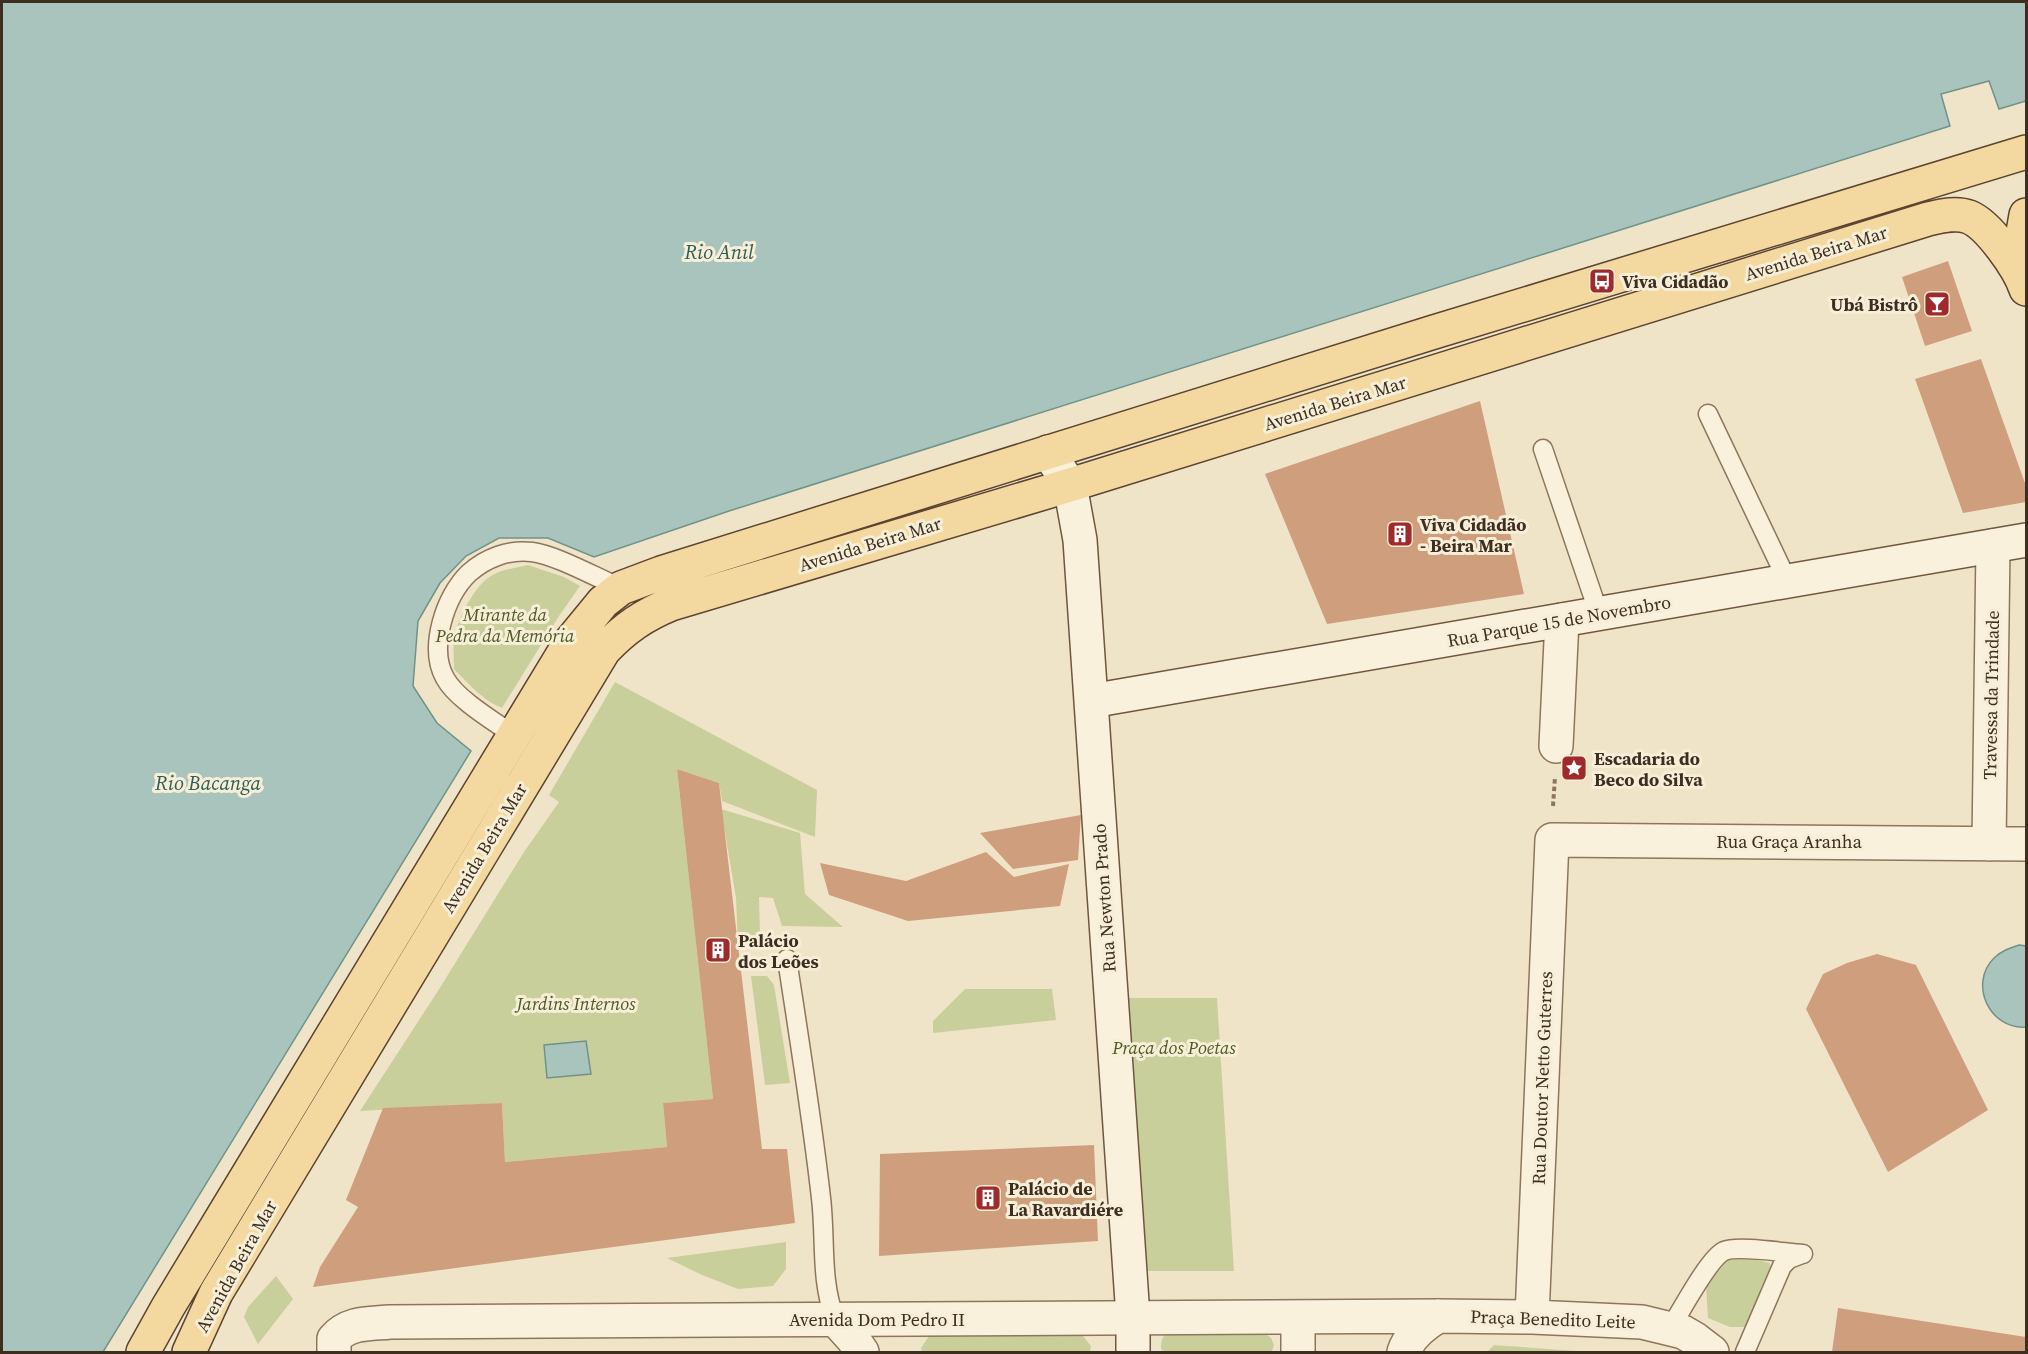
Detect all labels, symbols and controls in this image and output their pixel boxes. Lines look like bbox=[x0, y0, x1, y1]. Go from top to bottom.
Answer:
street label: Avenida Beira Mar bbox=[1742, 219, 1891, 287]
water label: Rio Anil bbox=[683, 238, 754, 266]
bus stop icon: Viva Cidadão bbox=[1587, 266, 1617, 296]
place label: Viva Cidadão bbox=[1622, 269, 1728, 294]
bar icon: Ubá Bistrô bbox=[1922, 289, 1952, 319]
place label: Ubá Bistrô bbox=[1830, 292, 1918, 317]
street label: Avenida Beira Mar bbox=[1261, 369, 1410, 437]
street label: Avenida Beira Mar bbox=[796, 510, 945, 578]
place label: Viva Cidadão - Beira Mar bbox=[1420, 512, 1526, 558]
building icon: Viva Cidadão - Beira Mar bbox=[1385, 519, 1415, 549]
street label: Rua Parque 15 de Novembro bbox=[1445, 589, 1673, 653]
park label: Mirante da Pedra da Memória bbox=[435, 602, 575, 648]
street label: Travessa da Trindade bbox=[1977, 610, 2005, 780]
place label: Escadaria do Beco do Silva bbox=[1594, 746, 1703, 792]
place icon: Escadaria do Beco do Silva bbox=[1559, 753, 1589, 783]
water label: Rio Bacanga bbox=[154, 769, 261, 797]
street label: Avenida Beira Mar bbox=[435, 778, 533, 918]
street label: Rua Newton Prado bbox=[1086, 823, 1122, 973]
street label: Rua Graça Aranha bbox=[1716, 829, 1863, 854]
place label: Palácio dos Leões bbox=[738, 928, 819, 974]
building icon: Palácio dos Leões bbox=[703, 935, 733, 965]
street label: Rua Doutor Netto Guterres bbox=[1526, 971, 1558, 1185]
park label: Jardins Internos bbox=[514, 991, 636, 1016]
park label: Praça dos Poetas bbox=[1111, 1035, 1236, 1060]
place label: Palácio de La Ravardiére bbox=[1008, 1176, 1123, 1222]
building icon: Palácio de La Ravardiére bbox=[973, 1183, 1003, 1213]
street label: Avenida Beira Mar bbox=[189, 1195, 283, 1337]
street label: Praça Benedito Leite bbox=[1470, 1304, 1636, 1334]
street label: Avenida Dom Pedro II bbox=[789, 1307, 965, 1332]

